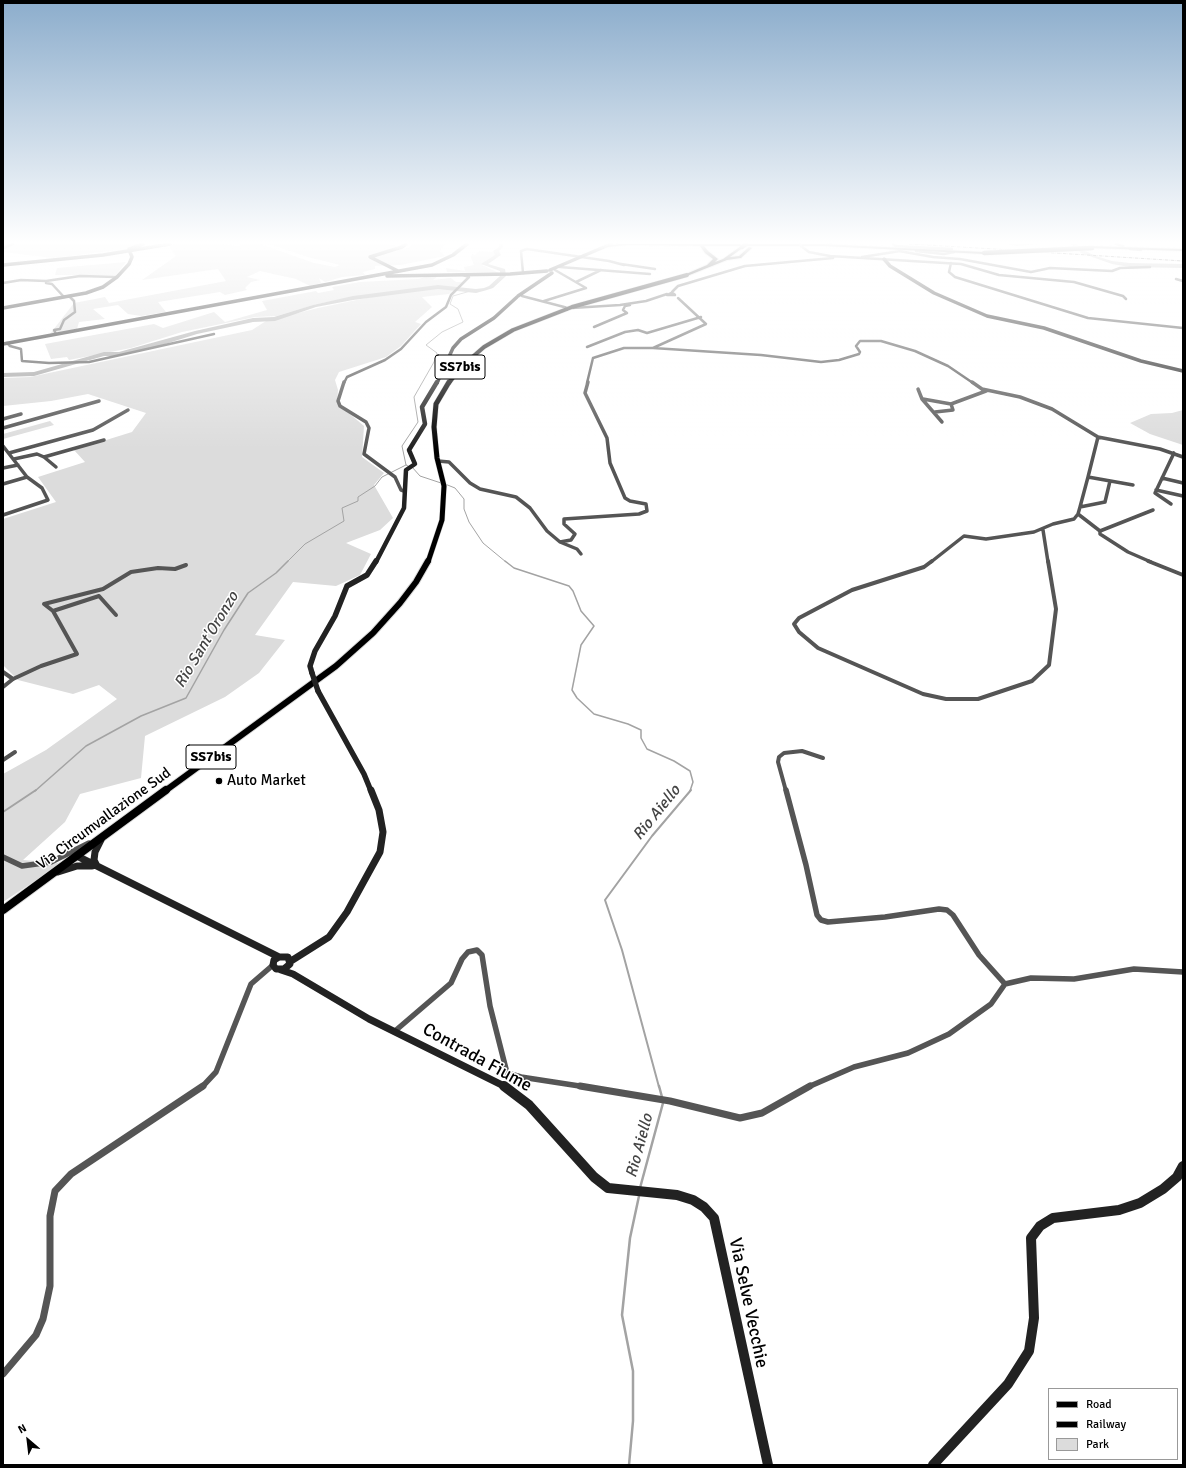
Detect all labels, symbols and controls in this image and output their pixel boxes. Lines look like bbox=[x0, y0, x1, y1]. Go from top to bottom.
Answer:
road number: SS7bis bbox=[435, 355, 485, 379]
water label: Rio Sant'Oronzo bbox=[171, 588, 243, 692]
road number: SS7bis bbox=[186, 745, 236, 769]
street label: Via Circumvallazione Sud bbox=[33, 764, 175, 874]
place label: Auto Market bbox=[227, 772, 306, 790]
marker: Auto Market bbox=[214, 776, 224, 786]
water label: Rio Aiello bbox=[629, 782, 685, 844]
street label: Contrada Fiume bbox=[418, 1019, 536, 1097]
water label: Rio Aiello bbox=[622, 1112, 658, 1180]
street label: Via Selve Vecchie bbox=[724, 1236, 772, 1370]
legend bbox=[1048, 1388, 1178, 1460]
text: Road bbox=[1086, 1397, 1112, 1412]
text: Railway bbox=[1086, 1417, 1126, 1432]
north arrow bbox=[8, 1420, 48, 1460]
text: N bbox=[16, 1421, 29, 1436]
text: Park bbox=[1086, 1437, 1109, 1452]

